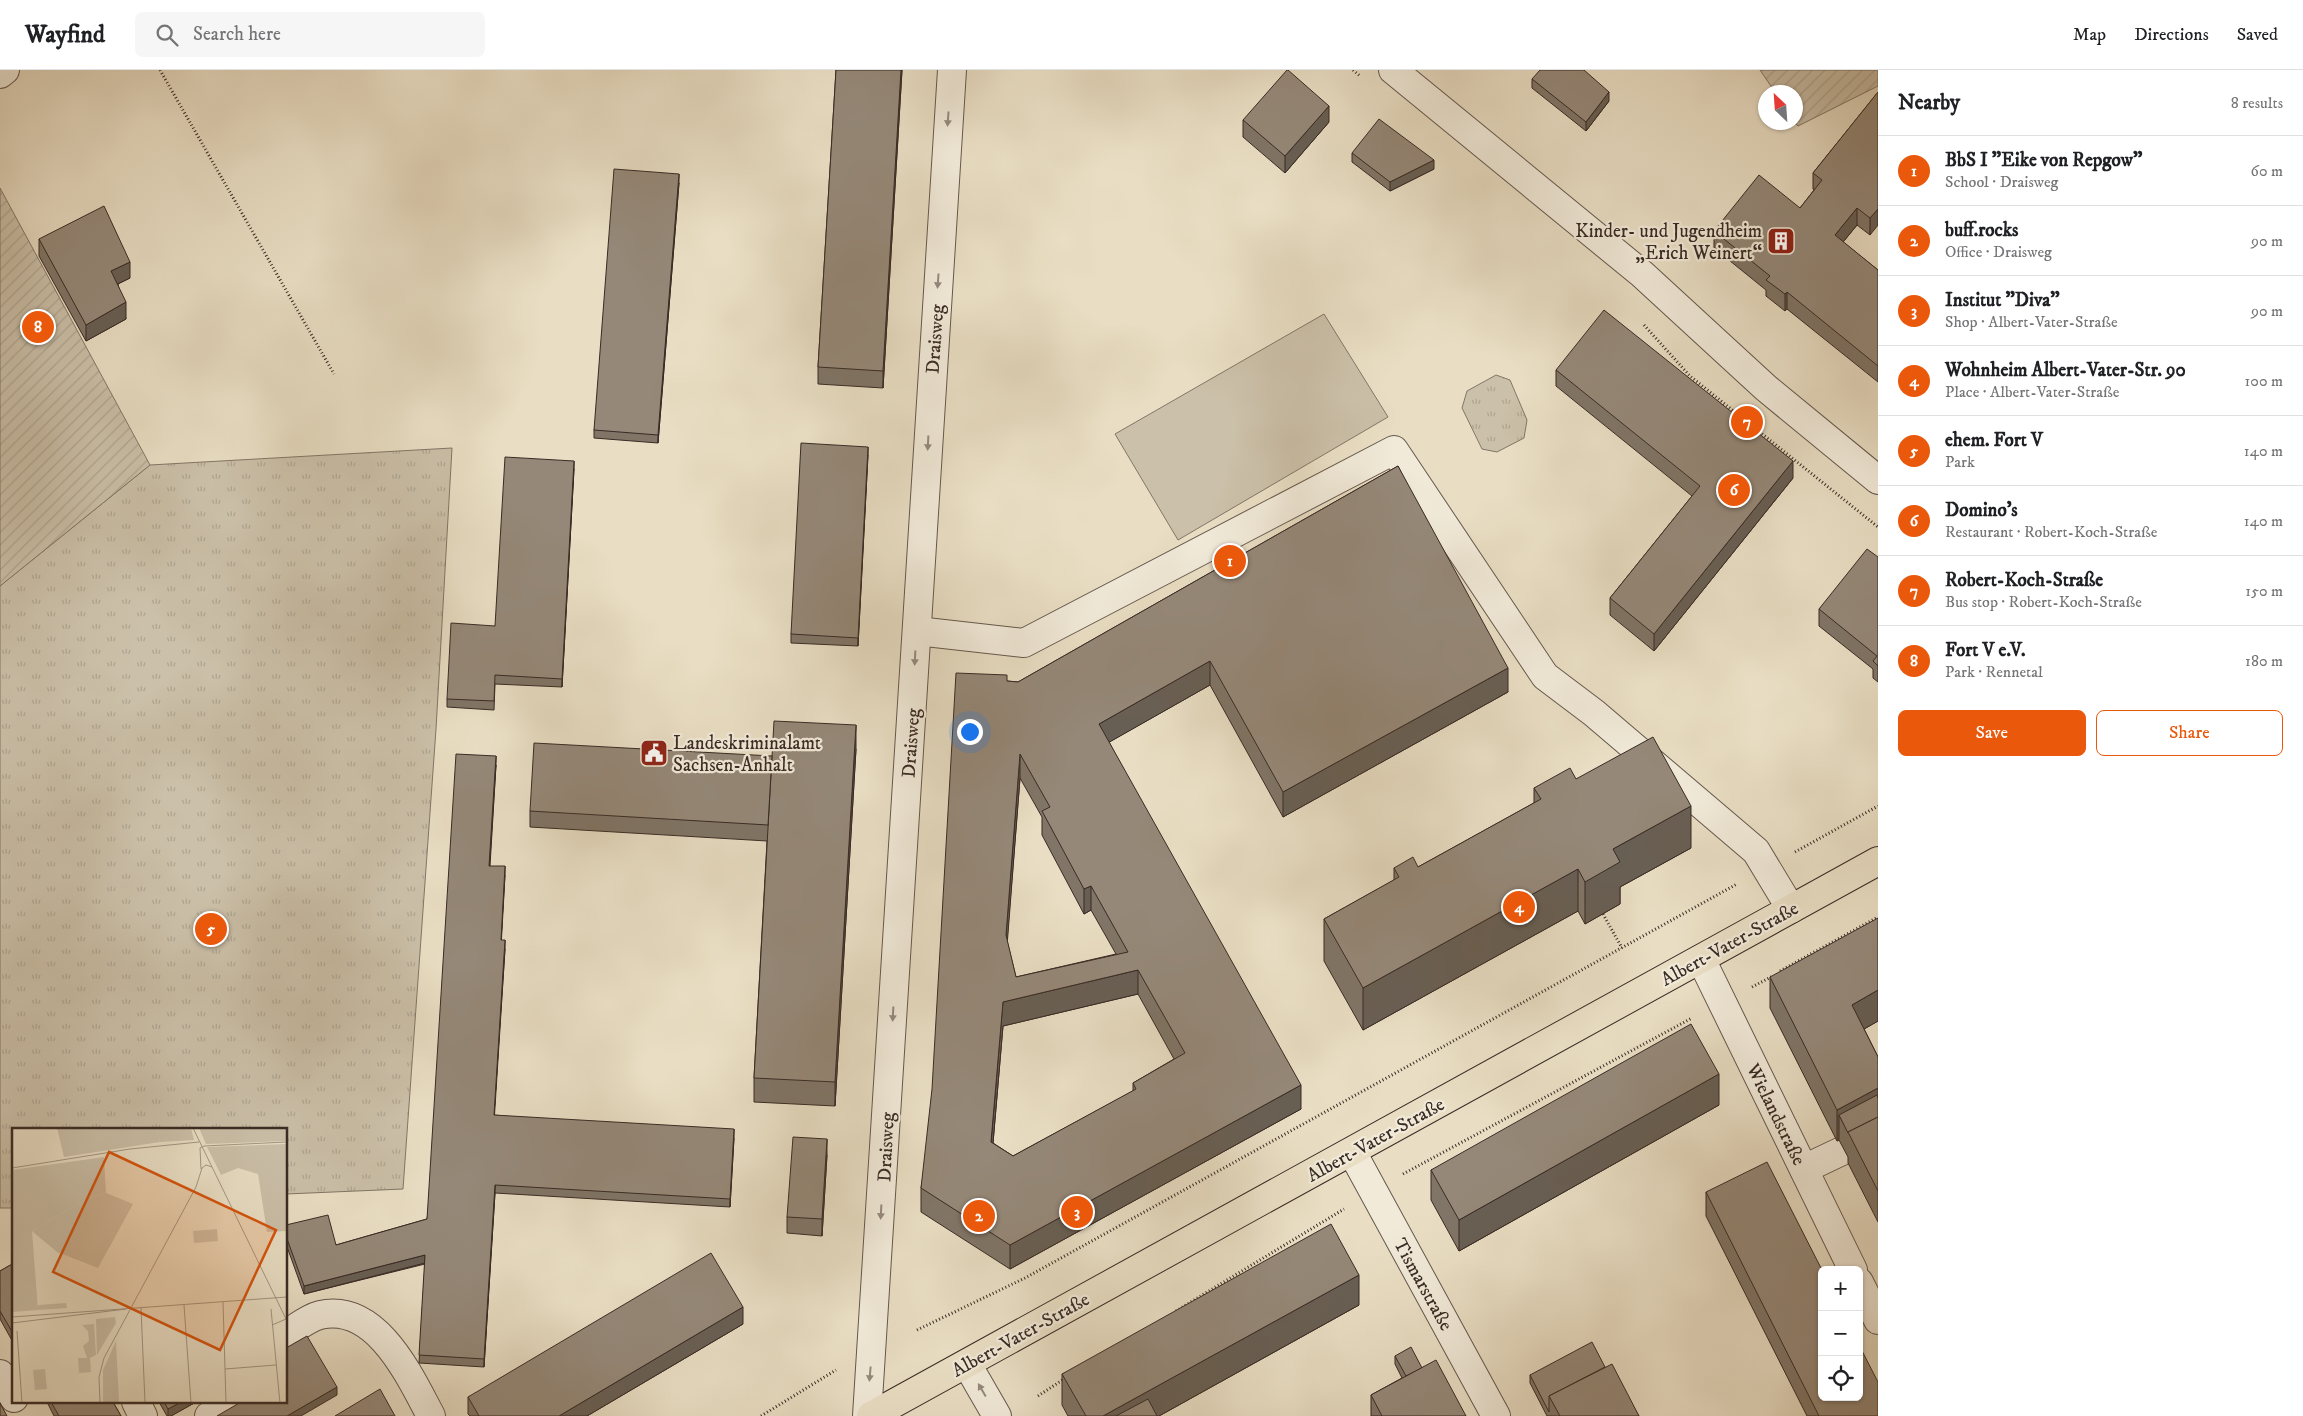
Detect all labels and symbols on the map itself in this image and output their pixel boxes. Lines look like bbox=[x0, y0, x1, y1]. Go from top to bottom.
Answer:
north arrow bbox=[1758, 85, 1803, 130]
one-way arrow bbox=[944, 111, 952, 127]
place label: Kinder- und Jugendheim „Erich Weinert“ bbox=[1575, 220, 1762, 265]
building icon: Kinder- und Jugendheim „Erich Weinert“ bbox=[1766, 226, 1796, 256]
one-way arrow bbox=[934, 273, 942, 289]
street label: Draisweg bbox=[922, 303, 949, 375]
pin: 8 bbox=[22, 308, 54, 346]
pin: 7 bbox=[1731, 403, 1763, 441]
one-way arrow bbox=[924, 435, 932, 451]
pin: 6 bbox=[1718, 471, 1750, 509]
pin: 1 bbox=[1214, 542, 1246, 580]
one-way arrow bbox=[910, 650, 918, 666]
street label: Draisweg bbox=[898, 707, 925, 779]
your location bbox=[957, 719, 983, 745]
place label: Landeskriminalamt Sachsen-Anhalt bbox=[673, 732, 821, 777]
public building icon: Landeskriminalamt Sachsen-Anhalt bbox=[639, 738, 669, 768]
pin: 4 bbox=[1503, 888, 1535, 926]
street label: Albert-Vater-Straße bbox=[1657, 897, 1803, 992]
pin: 5 bbox=[195, 910, 227, 948]
one-way arrow bbox=[888, 1007, 896, 1023]
street label: Wielandstraße bbox=[1741, 1059, 1810, 1169]
street label: Albert-Vater-Straße bbox=[1303, 1093, 1449, 1188]
street label: Draisweg bbox=[873, 1111, 900, 1183]
inset map bbox=[12, 1128, 288, 1404]
pin: 3 bbox=[1061, 1193, 1093, 1231]
pin: 2 bbox=[963, 1197, 995, 1235]
one-way arrow bbox=[876, 1204, 884, 1220]
street label: Tismarstraße bbox=[1388, 1235, 1458, 1335]
street label: Albert-Vater-Straße bbox=[948, 1288, 1094, 1383]
one-way arrow bbox=[866, 1366, 874, 1382]
one-way arrow bbox=[978, 1383, 987, 1397]

